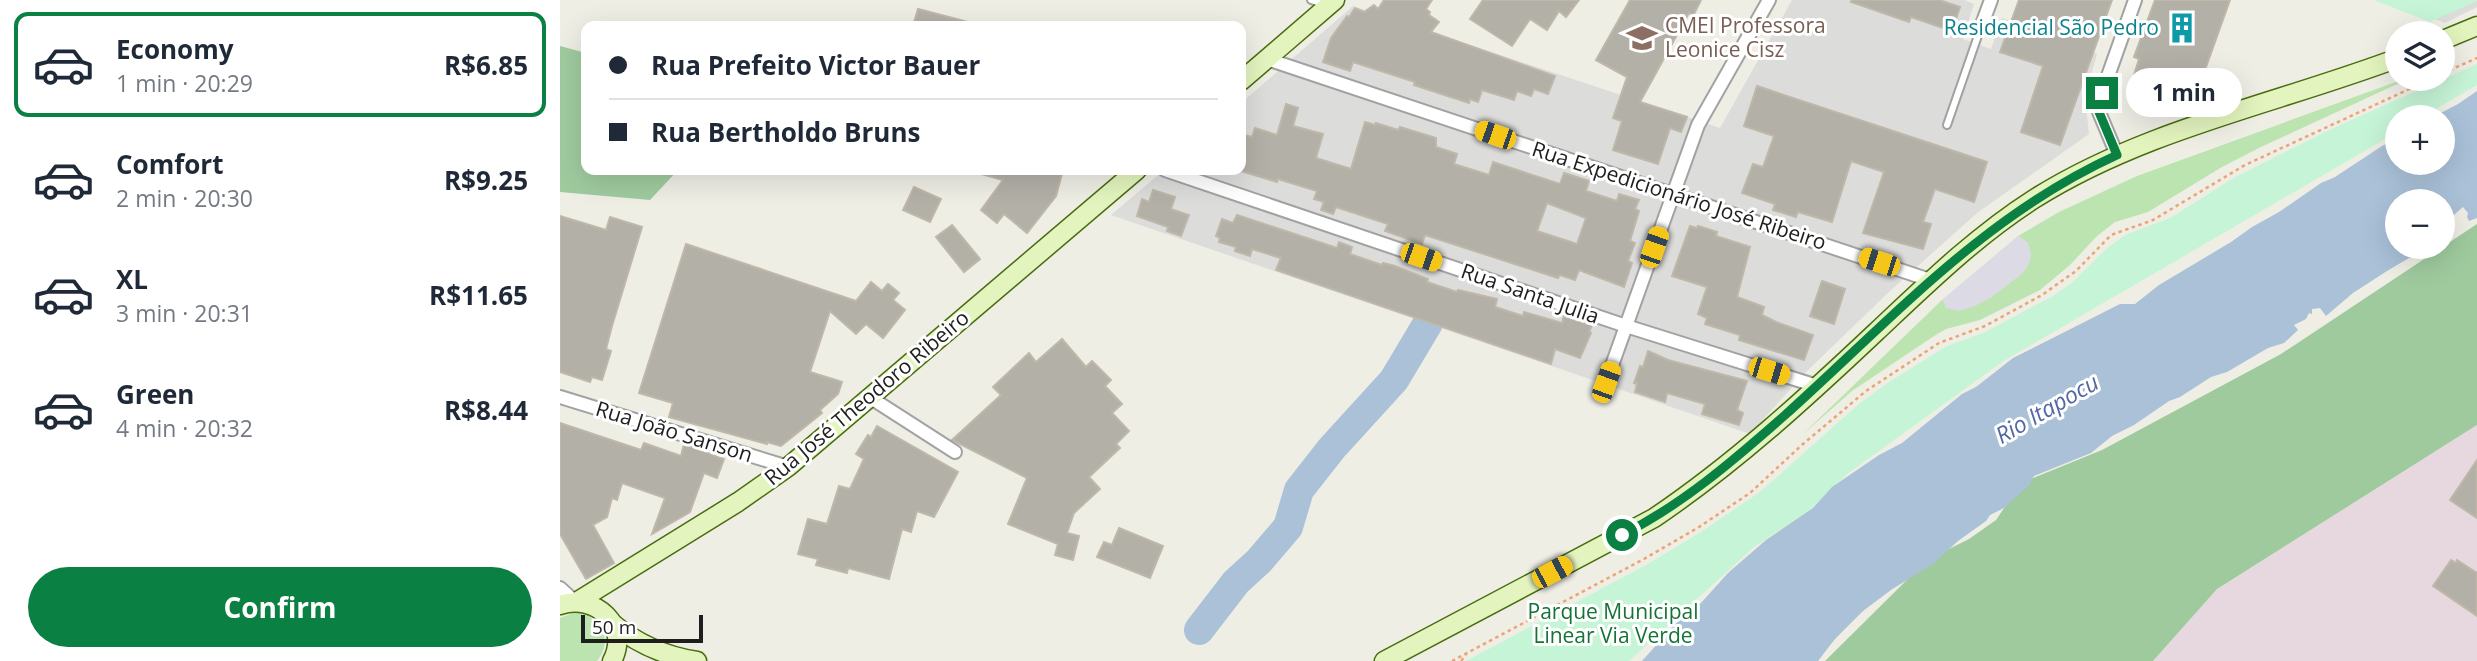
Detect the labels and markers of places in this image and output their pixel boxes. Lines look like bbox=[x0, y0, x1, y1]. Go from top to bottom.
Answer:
place label: CMEI Professora Leonice Cisz bbox=[1665, 11, 1826, 63]
building icon: Residencial São Pedro bbox=[2165, 11, 2199, 45]
place label: Residencial São Pedro bbox=[1944, 13, 2159, 41]
school or university icon: CMEI Professora Leonice Cisz bbox=[1625, 21, 1659, 55]

